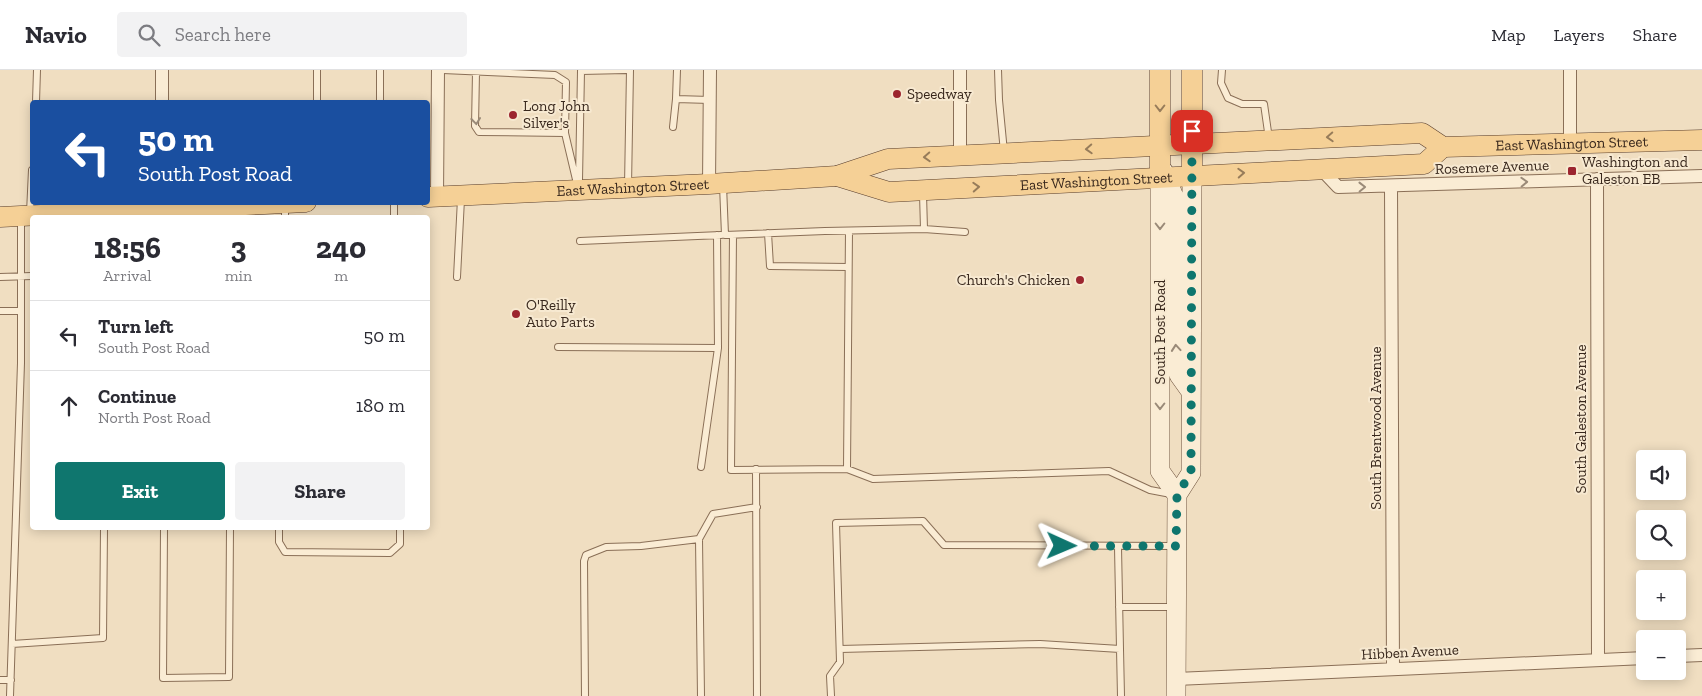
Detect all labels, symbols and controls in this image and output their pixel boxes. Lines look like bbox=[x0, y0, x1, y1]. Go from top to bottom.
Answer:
search box bbox=[117, 12, 467, 57]
text: Navio bbox=[25, 20, 87, 49]
icon: search bbox=[135, 21, 163, 49]
text: Search here bbox=[175, 23, 271, 46]
text: Map bbox=[1491, 24, 1526, 46]
text: Layers bbox=[1554, 24, 1605, 46]
text: Share bbox=[1633, 24, 1677, 46]
place label: Speedway bbox=[907, 85, 972, 103]
marker: Speedway bbox=[891, 88, 903, 100]
place label: Long John Silver's bbox=[523, 97, 590, 132]
one-way arrow bbox=[1155, 104, 1165, 112]
marker: Long John Silver's bbox=[507, 109, 519, 121]
pin bbox=[1171, 110, 1213, 152]
one-way arrow bbox=[470, 117, 481, 125]
icon: arrive bbox=[1178, 117, 1206, 145]
text: 50 m bbox=[138, 118, 214, 160]
icon: left bbox=[55, 120, 120, 185]
one-way arrow bbox=[1325, 132, 1333, 143]
street label: East Washington Street bbox=[1495, 132, 1649, 155]
one-way arrow bbox=[1085, 143, 1093, 154]
one-way arrow bbox=[923, 151, 931, 162]
place label: Washington and Galeston EB bbox=[1582, 153, 1689, 188]
street label: Rosemere Avenue bbox=[1435, 156, 1549, 178]
text: South Post Road bbox=[138, 160, 292, 187]
marker: Washington and Galeston EB bbox=[1566, 165, 1578, 177]
street label: East Washington Street bbox=[1020, 168, 1173, 194]
one-way arrow bbox=[1237, 168, 1245, 179]
street label: East Washington Street bbox=[556, 175, 710, 200]
one-way arrow bbox=[1521, 176, 1529, 187]
one-way arrow bbox=[973, 182, 981, 193]
one-way arrow bbox=[1358, 182, 1366, 192]
one-way arrow bbox=[1155, 222, 1165, 230]
text: 18:56 bbox=[94, 230, 161, 266]
text: 3 bbox=[230, 230, 246, 266]
text: 240 bbox=[316, 230, 366, 266]
text: Arrival bbox=[103, 266, 151, 285]
text: min bbox=[225, 266, 252, 285]
text: m bbox=[334, 266, 348, 285]
place label: Church's Chicken bbox=[957, 271, 1070, 289]
marker: Church's Chicken bbox=[1074, 274, 1086, 286]
street label: South Post Road bbox=[1151, 279, 1169, 385]
place label: O'Reilly Auto Parts bbox=[526, 296, 595, 331]
marker: O'Reilly Auto Parts bbox=[510, 308, 522, 320]
text: Turn left bbox=[98, 315, 173, 338]
icon: left bbox=[55, 322, 83, 350]
text: 50 m bbox=[364, 324, 405, 347]
text: South Post Road bbox=[98, 338, 210, 357]
one-way arrow bbox=[1171, 343, 1182, 351]
street label: South Galeston Avenue bbox=[1572, 345, 1590, 493]
street label: South Brentwood Avenue bbox=[1367, 346, 1385, 510]
text: Continue bbox=[98, 385, 176, 408]
icon: ahead bbox=[55, 392, 83, 420]
text: 180 m bbox=[356, 394, 405, 417]
one-way arrow bbox=[1155, 402, 1165, 410]
text: North Post Road bbox=[98, 408, 211, 427]
map controls bbox=[1636, 450, 1686, 680]
button: sound bbox=[1636, 450, 1686, 500]
button: Exit bbox=[55, 462, 225, 520]
button: Share bbox=[235, 462, 405, 520]
button: search bbox=[1636, 510, 1686, 560]
position arrow bbox=[1035, 519, 1087, 571]
button: + bbox=[1636, 570, 1686, 620]
button: − bbox=[1636, 630, 1686, 680]
street label: Hibben Avenue bbox=[1361, 640, 1459, 664]

